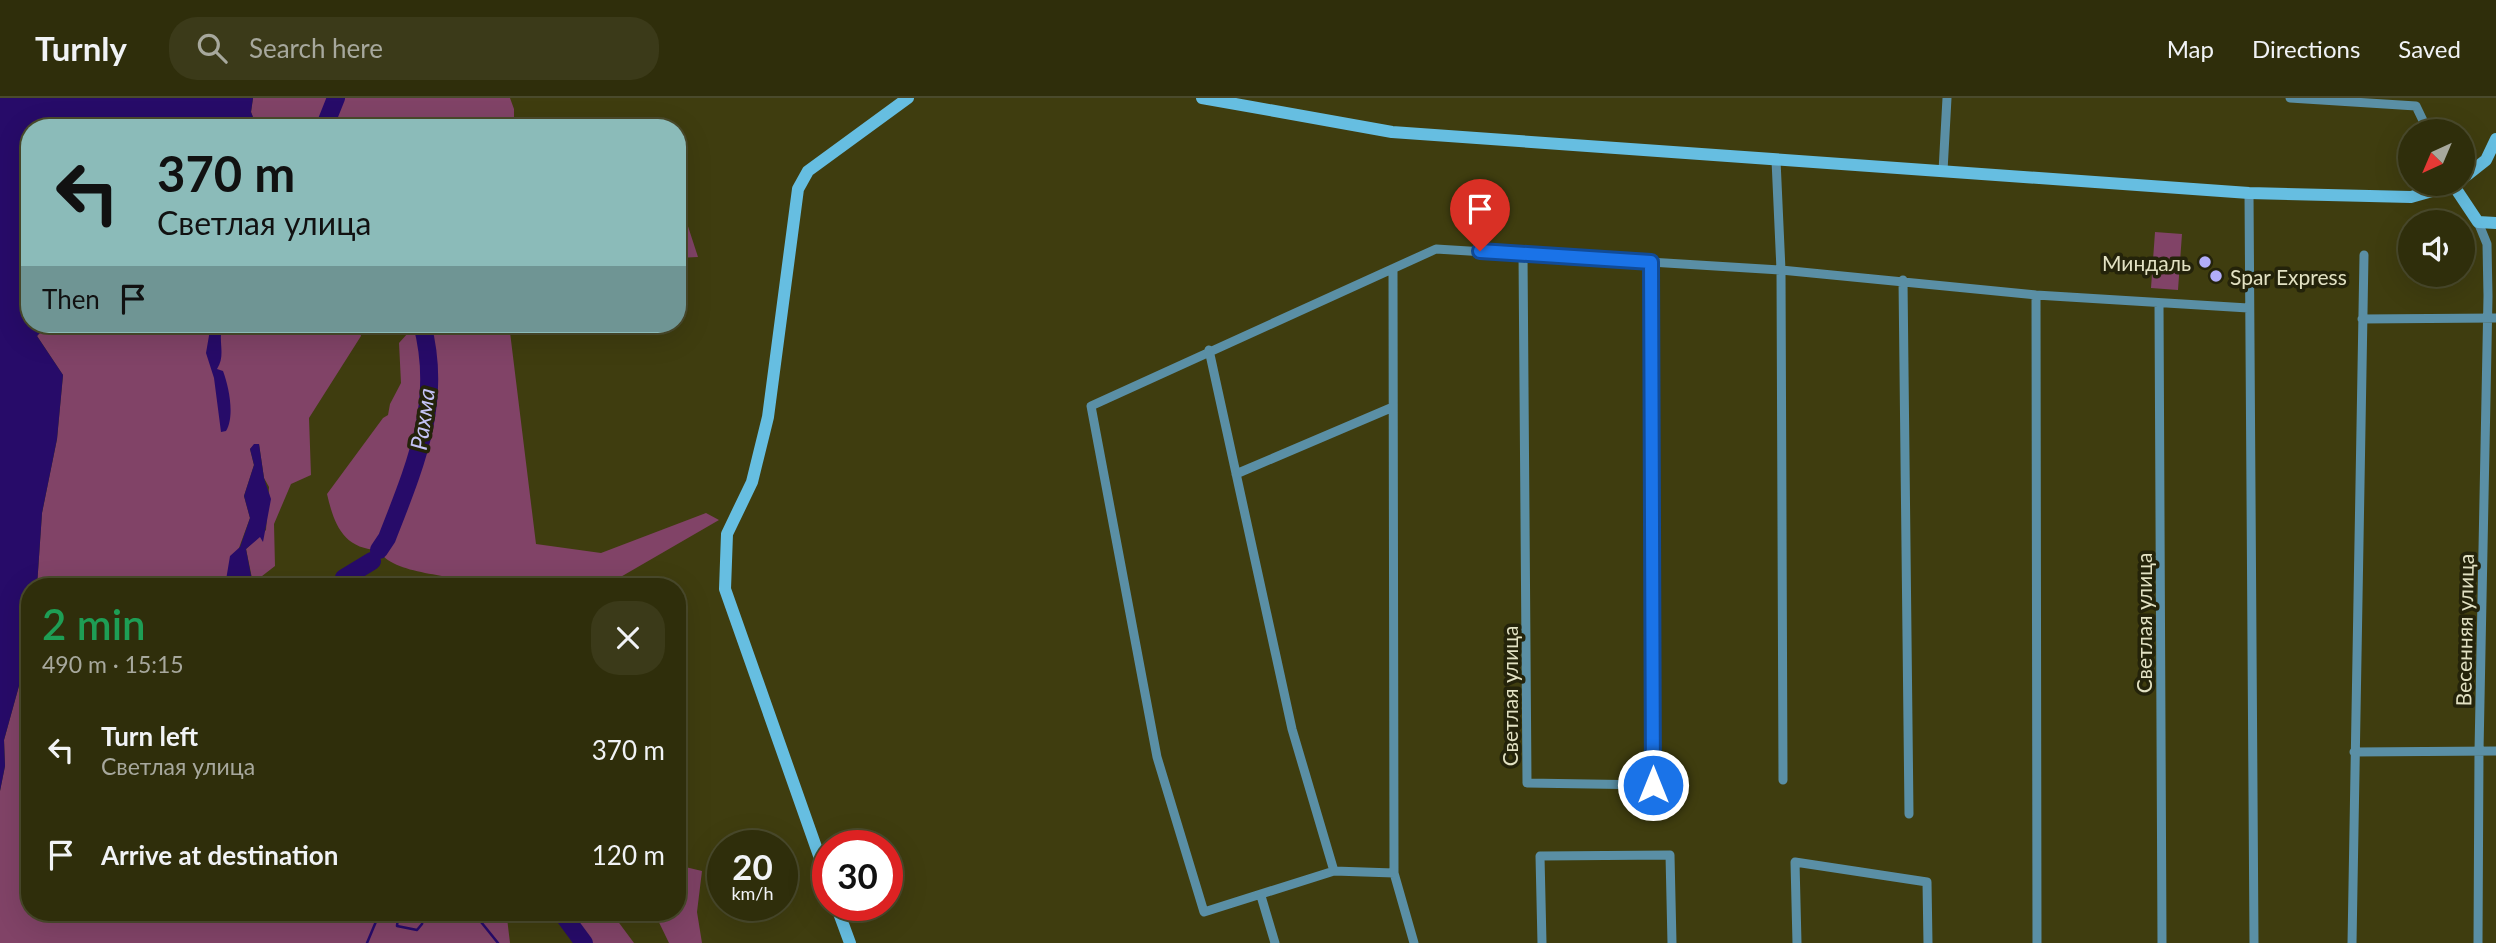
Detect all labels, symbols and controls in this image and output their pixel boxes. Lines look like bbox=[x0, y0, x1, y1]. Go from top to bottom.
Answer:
search box bbox=[169, 17, 659, 80]
text: Turnly bbox=[35, 28, 127, 68]
icon: search bbox=[193, 29, 231, 67]
text: Search here bbox=[249, 32, 383, 64]
text: Map bbox=[2167, 34, 2214, 63]
text: Directions bbox=[2252, 34, 2360, 63]
text: Saved bbox=[2398, 34, 2461, 63]
north arrow bbox=[2398, 119, 2474, 196]
map controls bbox=[2398, 119, 2475, 287]
text: 370 m bbox=[157, 144, 295, 202]
icon: left bbox=[42, 147, 133, 238]
pin bbox=[1450, 179, 1510, 251]
icon: arrive bbox=[1461, 190, 1499, 228]
text: Светлая улица bbox=[157, 203, 371, 242]
button: sound bbox=[2398, 210, 2475, 287]
place label: Миндаль bbox=[2102, 250, 2191, 275]
marker: Миндаль bbox=[2197, 254, 2213, 270]
place label: Spar Express bbox=[2230, 264, 2347, 289]
marker: Spar Express bbox=[2208, 268, 2224, 284]
icon: arrive bbox=[114, 280, 152, 318]
text: Then bbox=[42, 283, 100, 315]
water label: Рахма bbox=[404, 386, 440, 452]
street label: Светлая улица bbox=[2131, 553, 2156, 693]
street label: Весенняя улица bbox=[2450, 554, 2478, 706]
text: 2 min bbox=[42, 599, 146, 649]
button: close bbox=[591, 601, 665, 675]
street label: Светлая улица bbox=[1497, 626, 1522, 766]
text: 490 m · 15:15 bbox=[42, 650, 184, 678]
text: Turn left bbox=[101, 720, 198, 752]
icon: left bbox=[42, 731, 80, 769]
text: 370 m bbox=[592, 734, 665, 766]
position arrow bbox=[1616, 748, 1690, 822]
text: Светлая улица bbox=[101, 752, 255, 780]
speed limit sign: 30 bbox=[812, 830, 903, 921]
icon: arrive bbox=[42, 836, 80, 874]
text: Arrive at destination bbox=[101, 839, 338, 871]
text: 120 m bbox=[592, 839, 665, 871]
text: 20 bbox=[732, 845, 773, 887]
text: km/h bbox=[731, 882, 774, 904]

